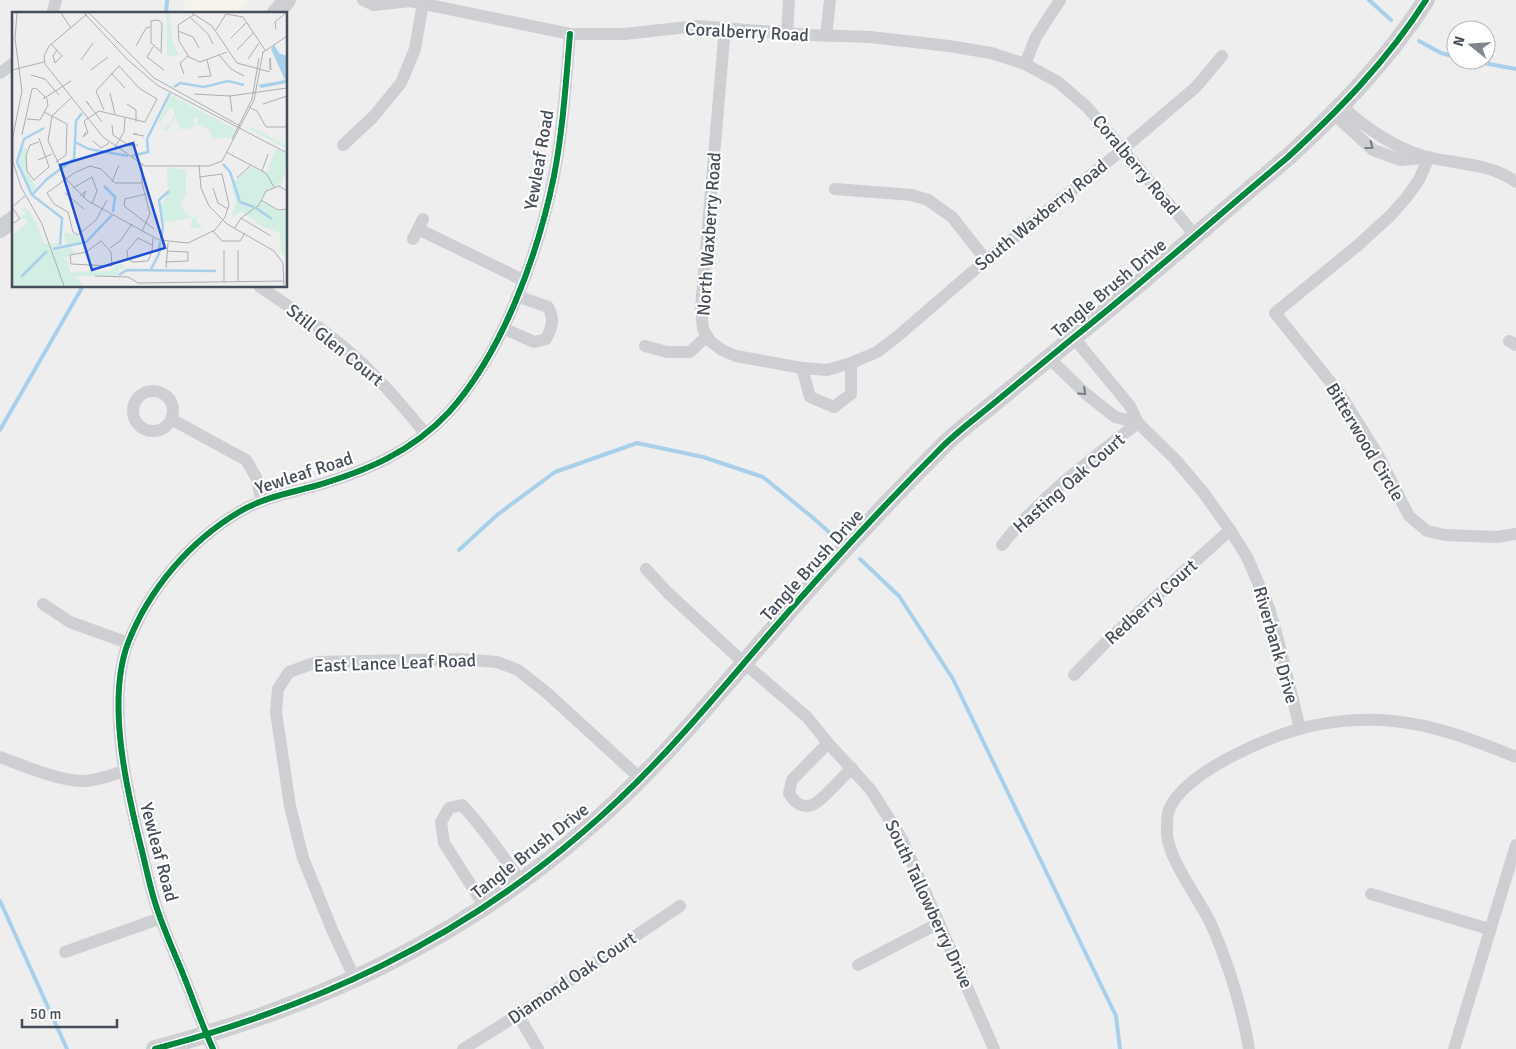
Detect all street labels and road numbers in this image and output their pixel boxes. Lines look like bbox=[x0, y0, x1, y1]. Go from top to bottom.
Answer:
street label: Coralberry Road bbox=[684, 18, 810, 46]
street label: Yewleaf Road bbox=[519, 108, 559, 212]
street label: Coralberry Road bbox=[1088, 110, 1184, 220]
street label: North Waxberry Road bbox=[692, 152, 726, 316]
street label: South Waxberry Road bbox=[970, 155, 1112, 275]
street label: Tangle Brush Drive bbox=[1047, 234, 1171, 342]
street label: Still Glen Court bbox=[282, 299, 388, 391]
street label: Bitterwood Circle bbox=[1321, 379, 1409, 505]
street label: Hasting Oak Court bbox=[1009, 429, 1129, 537]
street label: Yewleaf Road bbox=[252, 447, 356, 499]
street label: Tangle Brush Drive bbox=[756, 504, 868, 626]
street label: Redberry Court bbox=[1100, 555, 1202, 649]
street label: Riverbank Drive bbox=[1249, 584, 1303, 706]
street label: East Lance Leaf Road bbox=[313, 649, 477, 677]
street label: Tangle Brush Drive bbox=[467, 798, 593, 904]
street label: Yewleaf Road bbox=[135, 800, 183, 904]
street label: South Tallowberry Drive bbox=[880, 816, 978, 992]
street label: Diamond Oak Court bbox=[504, 927, 640, 1029]

